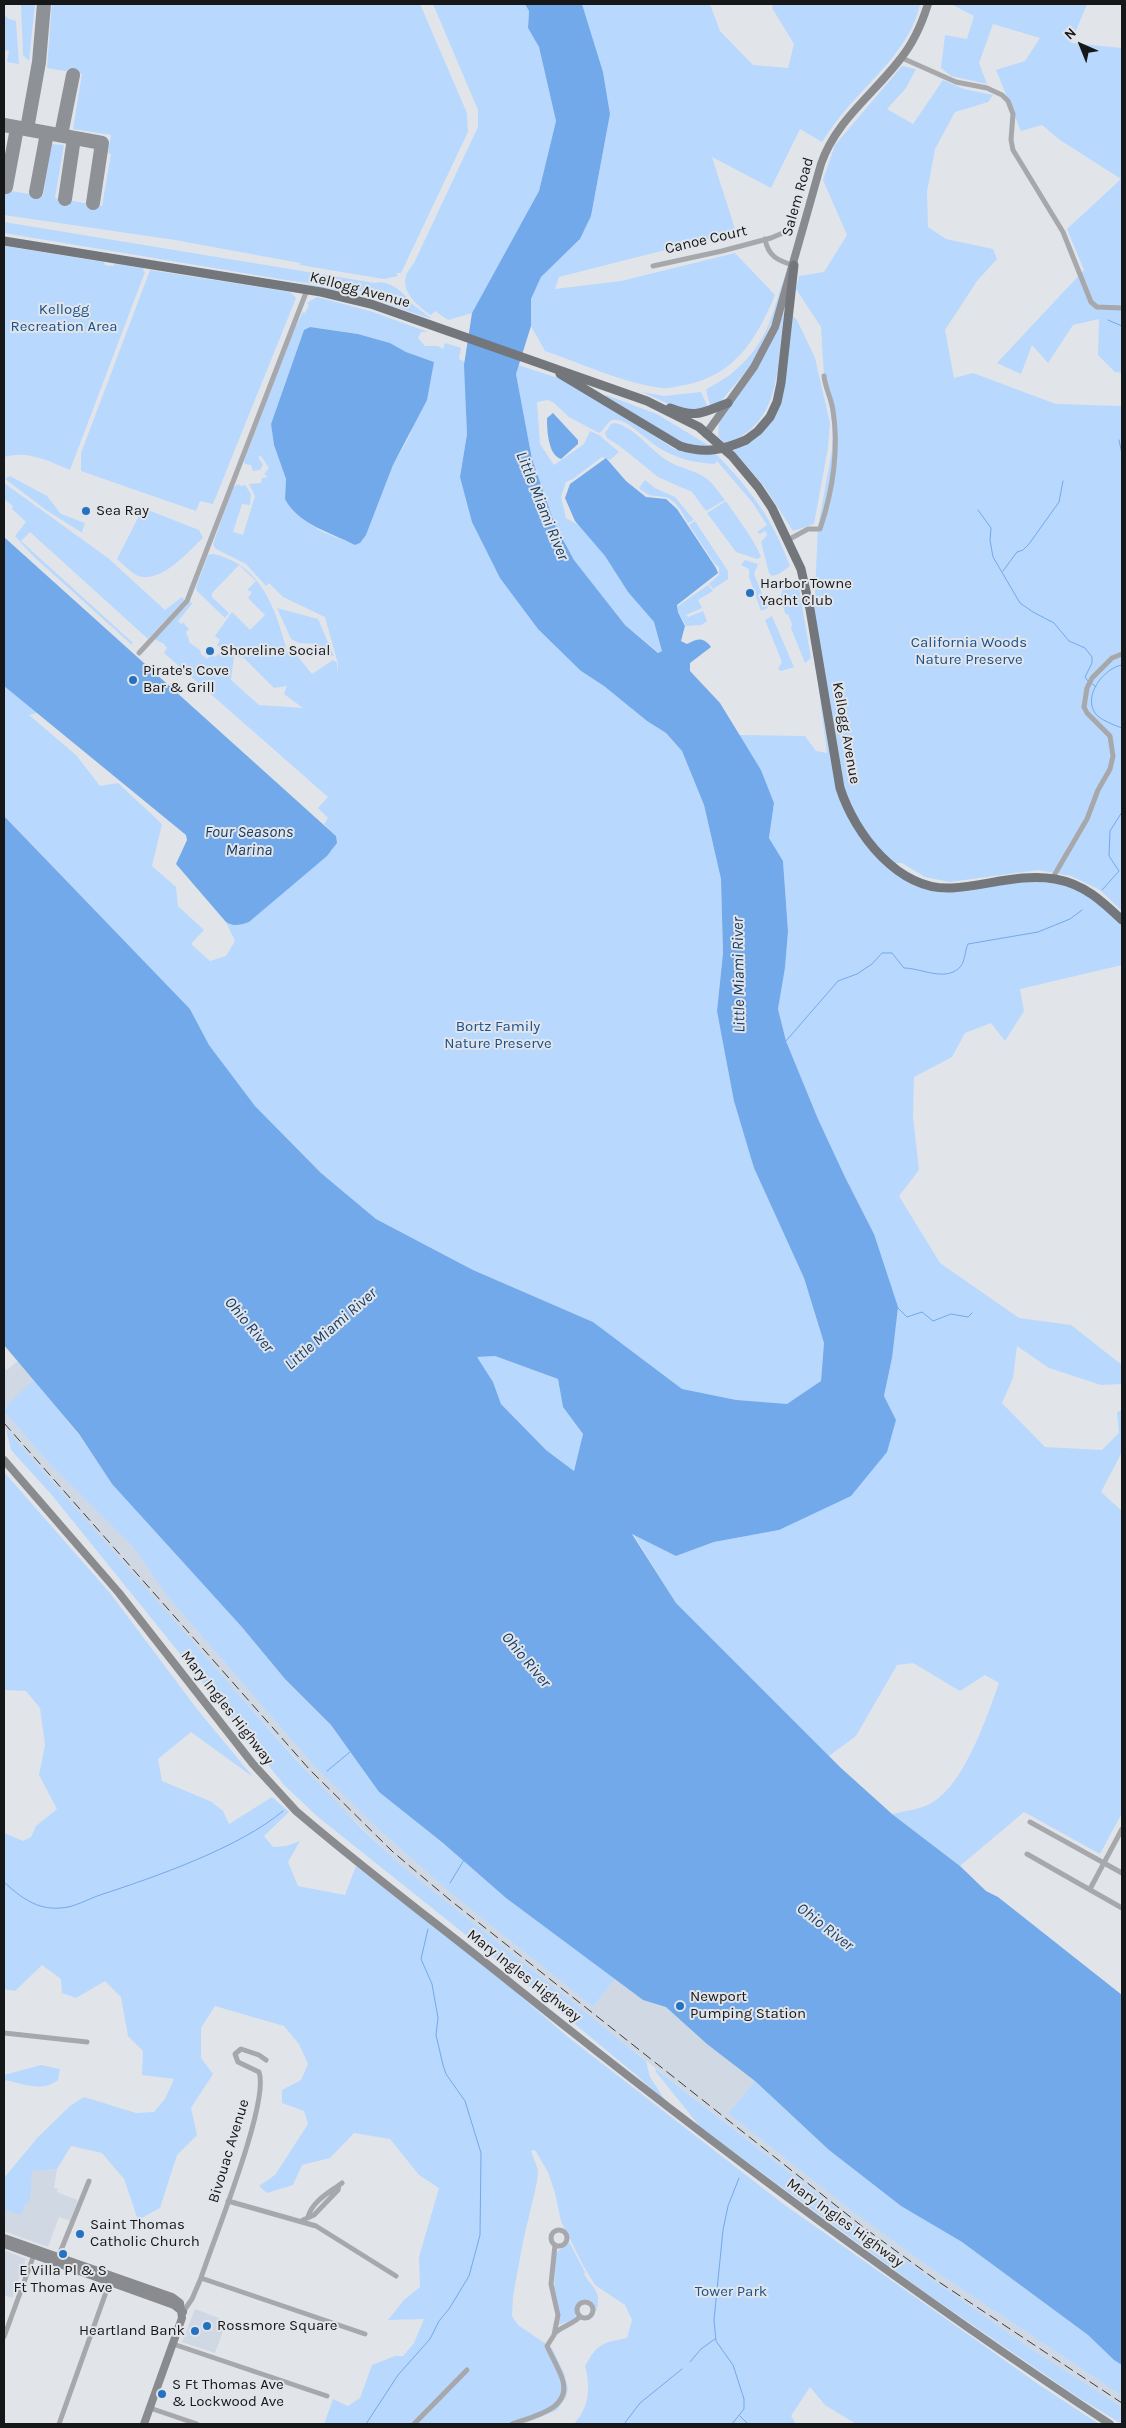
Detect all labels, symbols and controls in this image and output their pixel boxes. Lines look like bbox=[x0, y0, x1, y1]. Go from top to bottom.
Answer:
north arrow bbox=[1056, 20, 1106, 70]
text: N bbox=[1061, 24, 1080, 43]
street label: Salem Road bbox=[778, 155, 818, 239]
street label: Canoe Court bbox=[663, 222, 749, 258]
street label: Kellogg Avenue bbox=[308, 268, 412, 312]
park label: Kellogg Recreation Area bbox=[11, 301, 117, 336]
water label: Little Miami River bbox=[511, 449, 573, 563]
place label: Sea Ray bbox=[96, 502, 149, 520]
marker: Sea Ray bbox=[80, 505, 92, 517]
place label: Harbor Towne Yacht Club bbox=[760, 575, 852, 610]
marker: Harbor Towne Yacht Club bbox=[744, 587, 756, 599]
park label: California Woods Nature Preserve bbox=[911, 634, 1027, 669]
place label: Shoreline Social bbox=[220, 642, 330, 660]
marker: Shoreline Social bbox=[204, 645, 216, 657]
place label: Pirate's Cove Bar & Grill bbox=[143, 662, 229, 697]
marker: Pirate's Cove Bar & Grill bbox=[127, 674, 139, 686]
street label: Kellogg Avenue bbox=[828, 681, 864, 785]
water label: Four Seasons Marina bbox=[205, 822, 293, 860]
water label: Little Miami River bbox=[728, 917, 750, 1033]
park label: Bortz Family Nature Preserve bbox=[444, 1018, 552, 1053]
water label: Little Miami River bbox=[281, 1284, 381, 1374]
water label: Ohio River bbox=[220, 1293, 278, 1357]
water label: Ohio River bbox=[497, 1628, 555, 1692]
street label: Mary Ingles Highway bbox=[177, 1647, 277, 1769]
water label: Ohio River bbox=[793, 1899, 857, 1955]
street label: Mary Ingles Highway bbox=[463, 1926, 585, 2026]
place label: Newport Pumping Station bbox=[690, 1988, 806, 2023]
marker: Newport Pumping Station bbox=[674, 2000, 686, 2012]
street label: Bivouac Avenue bbox=[205, 2097, 253, 2205]
street label: Mary Ingles Highway bbox=[783, 2175, 907, 2271]
place label: Saint Thomas Catholic Church bbox=[90, 2216, 200, 2251]
marker: Saint Thomas Catholic Church bbox=[74, 2228, 86, 2240]
marker: E Villa Pl & S Ft Thomas Ave bbox=[57, 2248, 69, 2260]
place label: E Villa Pl & S Ft Thomas Ave bbox=[13, 2262, 113, 2297]
park label: Tower Park bbox=[695, 2283, 767, 2301]
place label: Rossmore Square bbox=[217, 2317, 337, 2335]
marker: Rossmore Square bbox=[201, 2320, 213, 2332]
place label: Heartland Bank bbox=[79, 2322, 185, 2340]
marker: Heartland Bank bbox=[189, 2325, 201, 2337]
place label: S Ft Thomas Ave & Lockwood Ave bbox=[172, 2376, 284, 2411]
marker: S Ft Thomas Ave & Lockwood Ave bbox=[156, 2388, 168, 2400]

